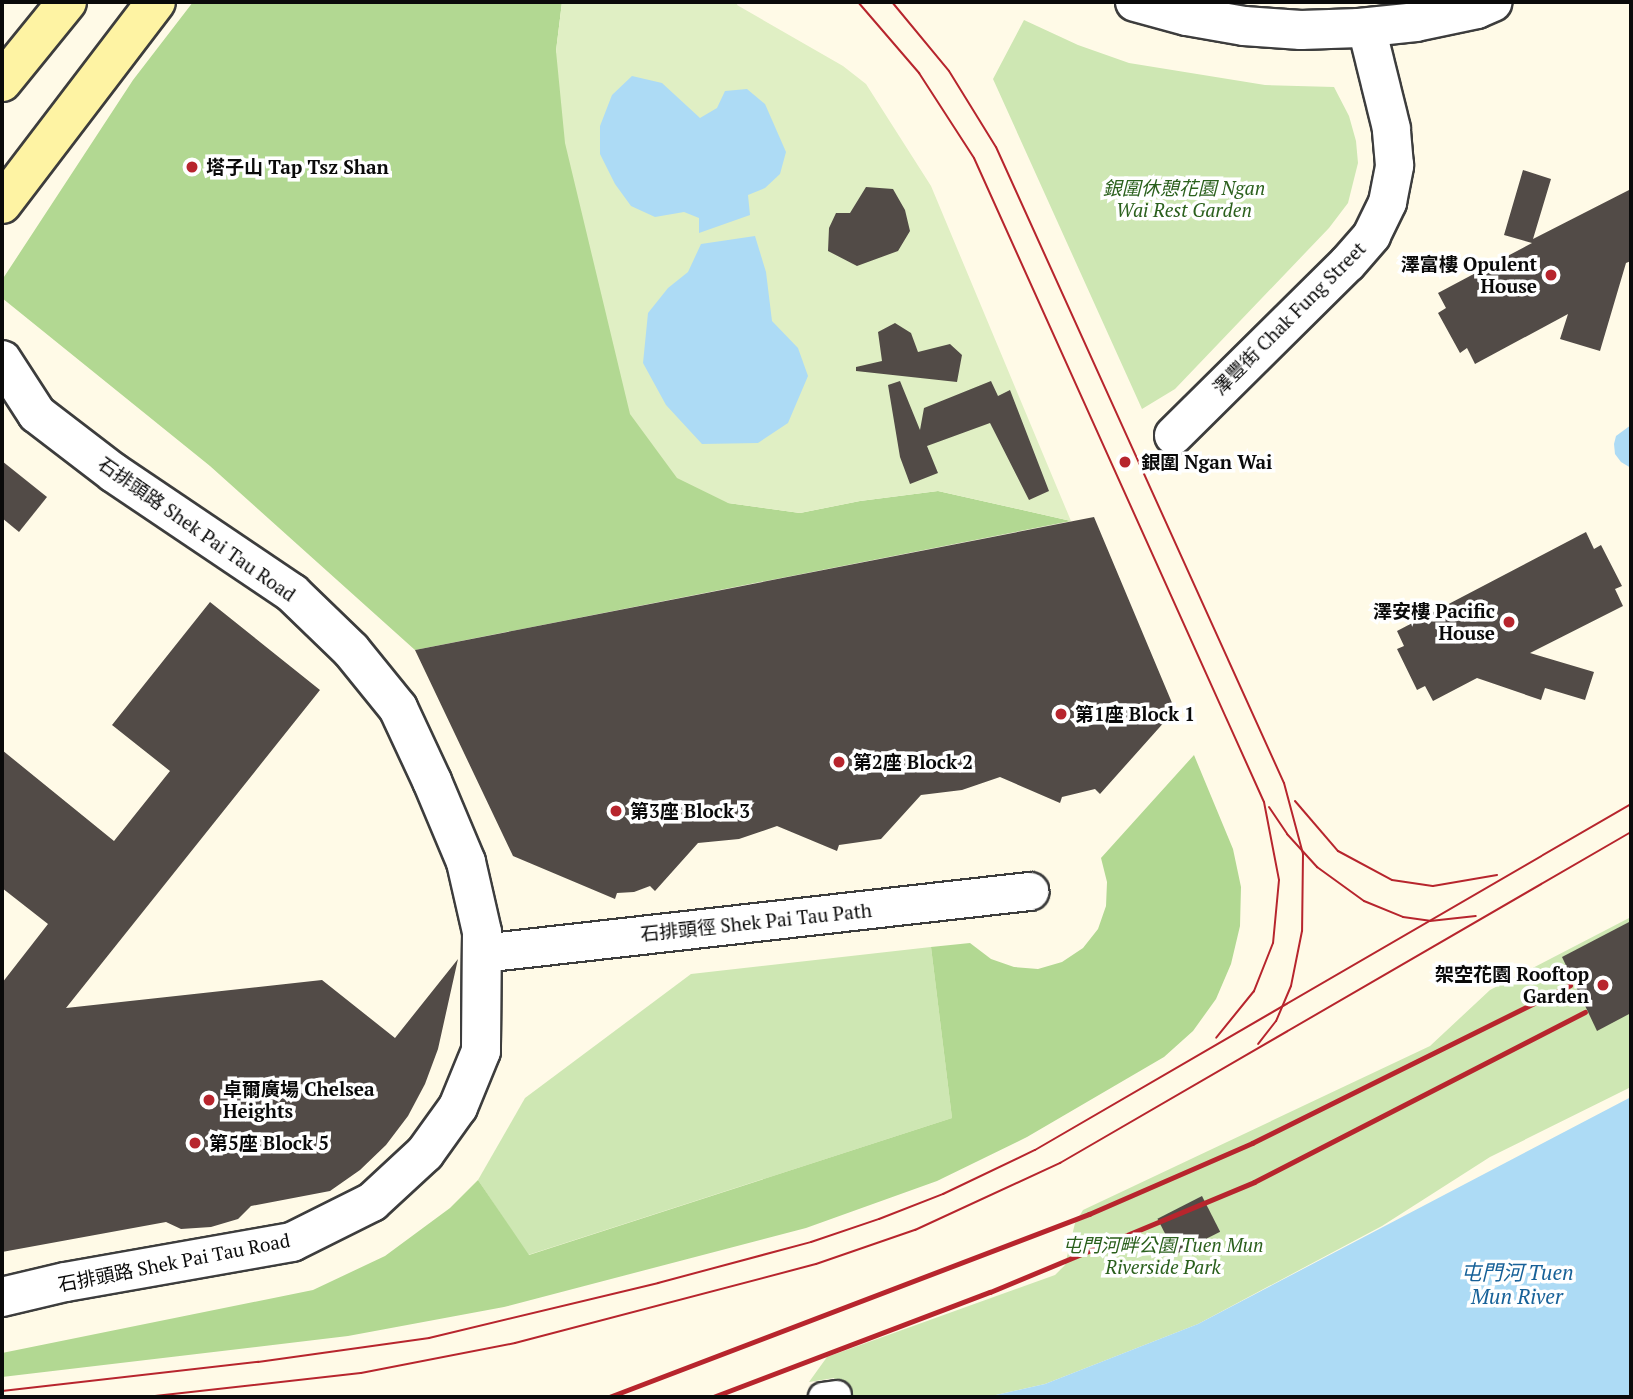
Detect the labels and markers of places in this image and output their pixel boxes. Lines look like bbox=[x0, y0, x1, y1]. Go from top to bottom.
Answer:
place label: 塔子山 Tap Tsz Shan bbox=[206, 156, 389, 178]
marker: 塔子山 Tap Tsz Shan bbox=[184, 159, 200, 175]
place label: 澤富樓 Opulent House bbox=[1401, 253, 1537, 297]
marker: 澤富樓 Opulent House bbox=[1543, 267, 1559, 283]
place label: 銀圍 Ngan Wai bbox=[1141, 451, 1272, 473]
marker: 銀圍 Ngan Wai bbox=[1115, 452, 1135, 472]
place label: 澤安樓 Pacific House bbox=[1373, 600, 1495, 644]
marker: 澤安樓 Pacific House bbox=[1501, 614, 1517, 630]
place label: 第1座 Block 1 bbox=[1075, 703, 1195, 725]
marker: 第1座 Block 1 bbox=[1053, 706, 1069, 722]
place label: 第2座 Block 2 bbox=[853, 751, 973, 773]
marker: 第2座 Block 2 bbox=[831, 754, 847, 770]
place label: 第3座 Block 3 bbox=[630, 800, 750, 822]
marker: 第3座 Block 3 bbox=[608, 803, 624, 819]
place label: 架空花園 Rooftop Garden bbox=[1435, 963, 1589, 1007]
marker: 架空花園 Rooftop Garden bbox=[1595, 977, 1611, 993]
place label: 卓爾廣場 Chelsea Heights bbox=[223, 1078, 375, 1122]
marker: 卓爾廣場 Chelsea Heights bbox=[201, 1092, 217, 1108]
place label: 第5座 Block 5 bbox=[209, 1132, 329, 1154]
marker: 第5座 Block 5 bbox=[187, 1135, 203, 1151]

